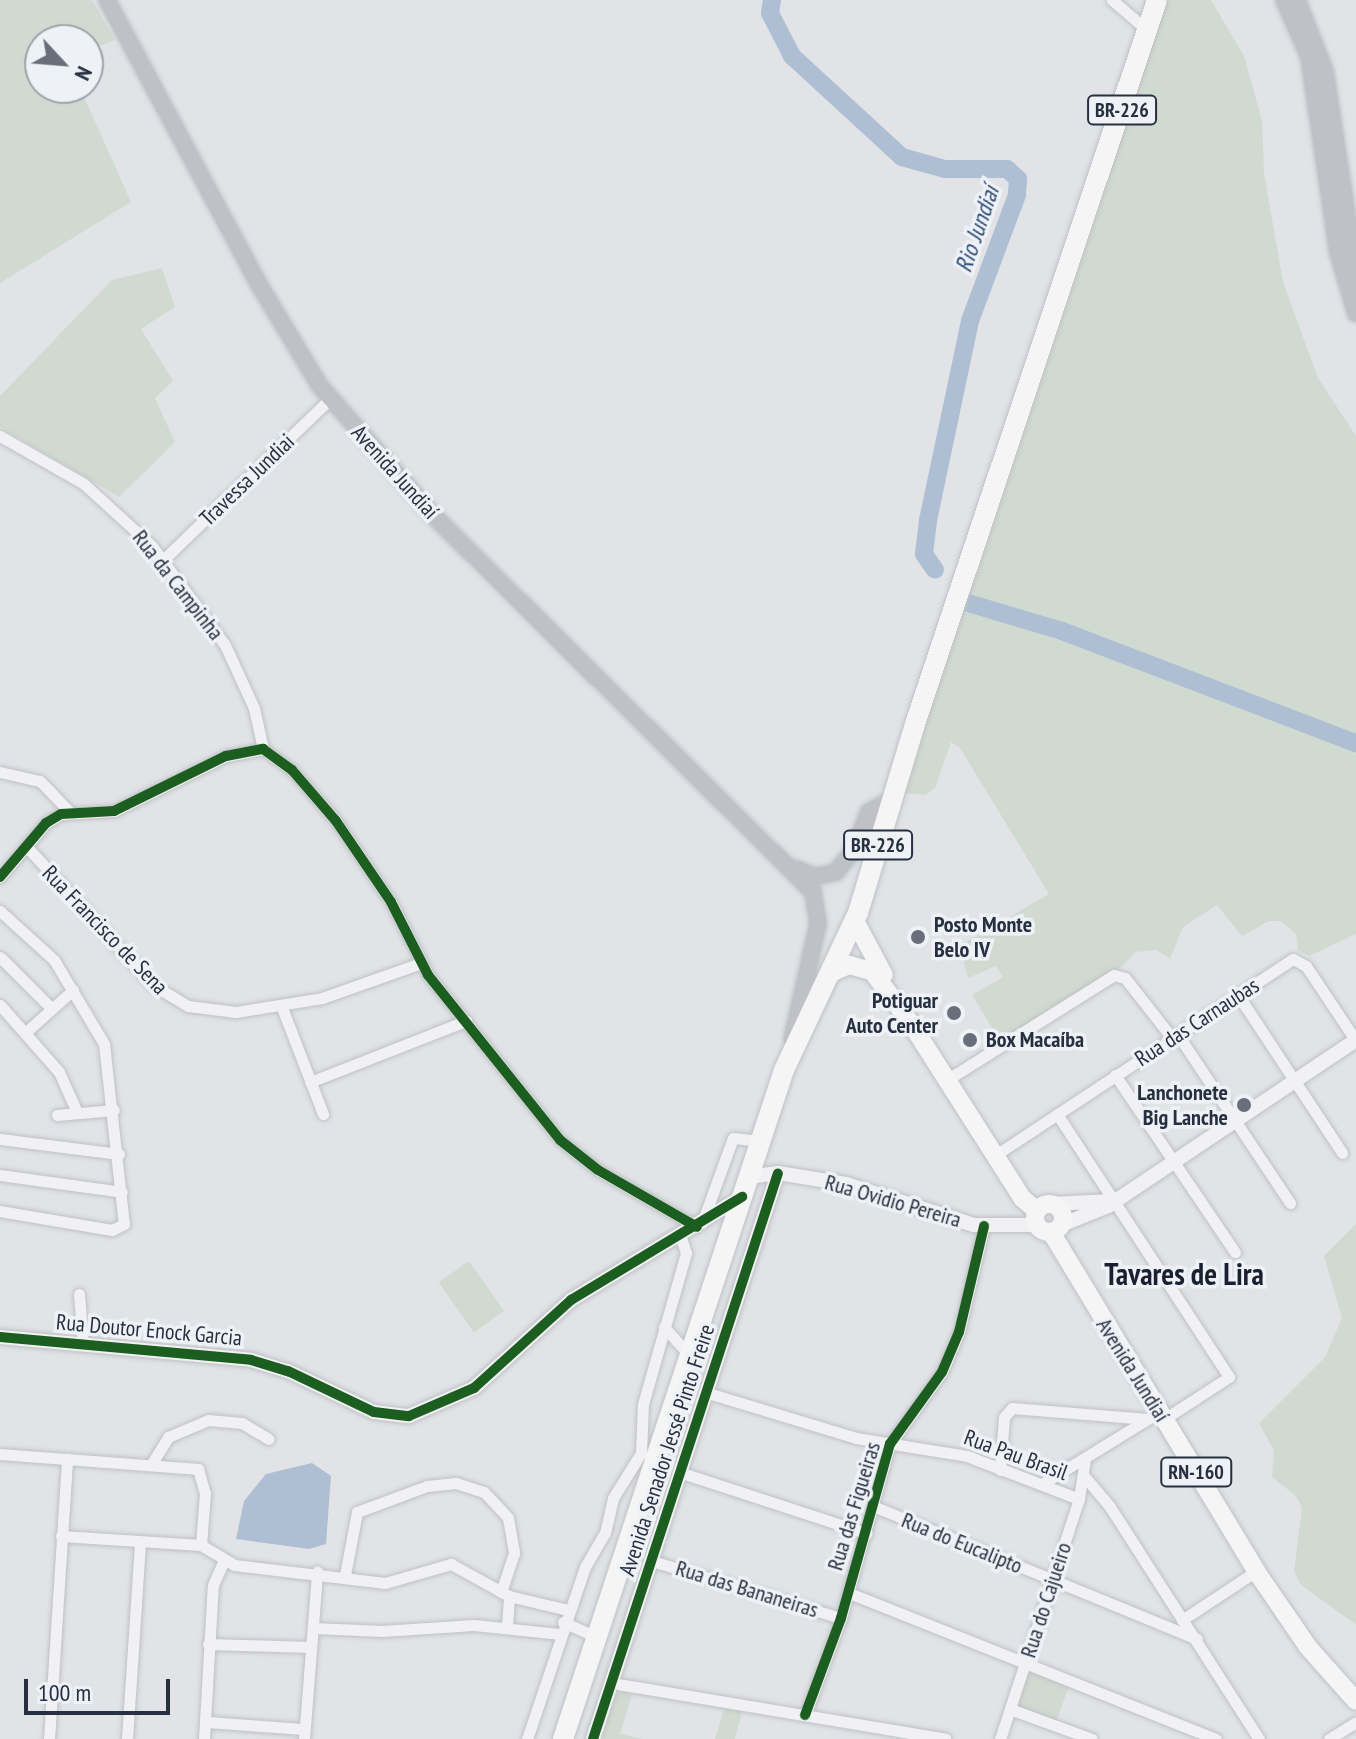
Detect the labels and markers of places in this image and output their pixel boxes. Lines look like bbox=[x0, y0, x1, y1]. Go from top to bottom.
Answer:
place label: Posto Monte Belo IV bbox=[934, 911, 1032, 962]
marker: Posto Monte Belo IV bbox=[909, 928, 927, 946]
place label: Potiguar Auto Center bbox=[845, 987, 938, 1038]
marker: Potiguar Auto Center bbox=[945, 1004, 963, 1022]
place label: Box Macaíba bbox=[986, 1027, 1085, 1053]
marker: Box Macaíba bbox=[961, 1031, 979, 1049]
place label: Lanchonete Big Lanche bbox=[1137, 1079, 1228, 1130]
marker: Lanchonete Big Lanche bbox=[1235, 1096, 1253, 1114]

